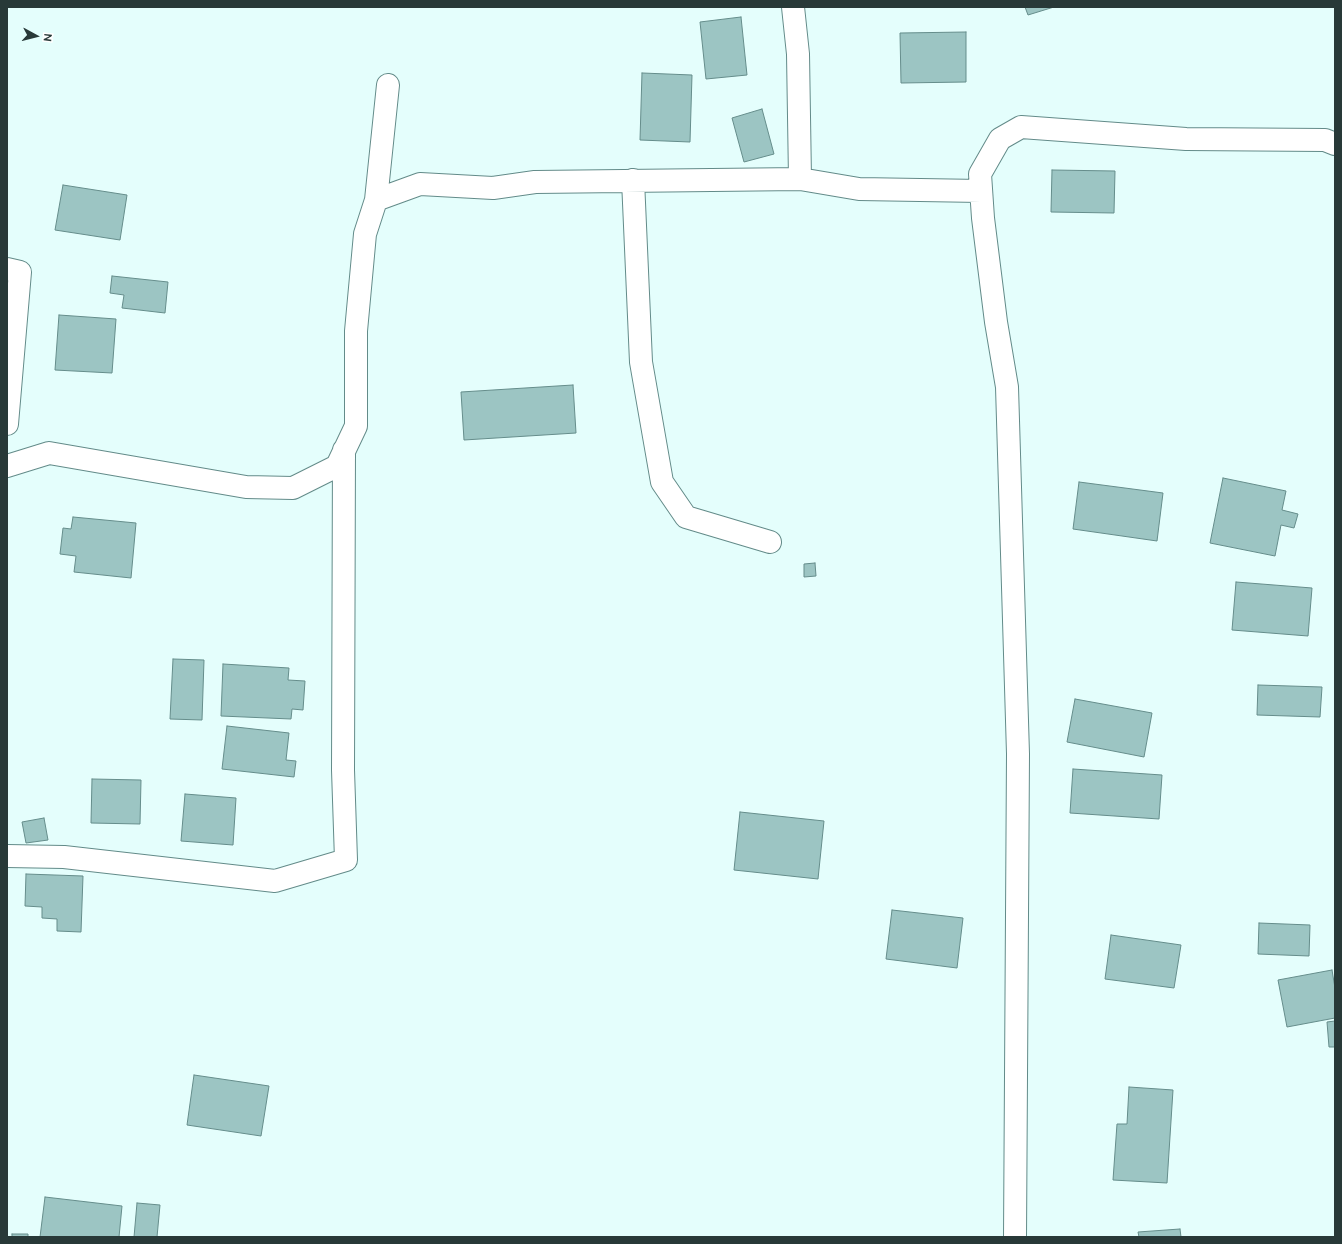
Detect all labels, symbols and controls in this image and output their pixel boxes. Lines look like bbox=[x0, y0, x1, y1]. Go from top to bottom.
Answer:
north arrow bbox=[16, 16, 56, 56]
text: N bbox=[41, 33, 54, 42]

